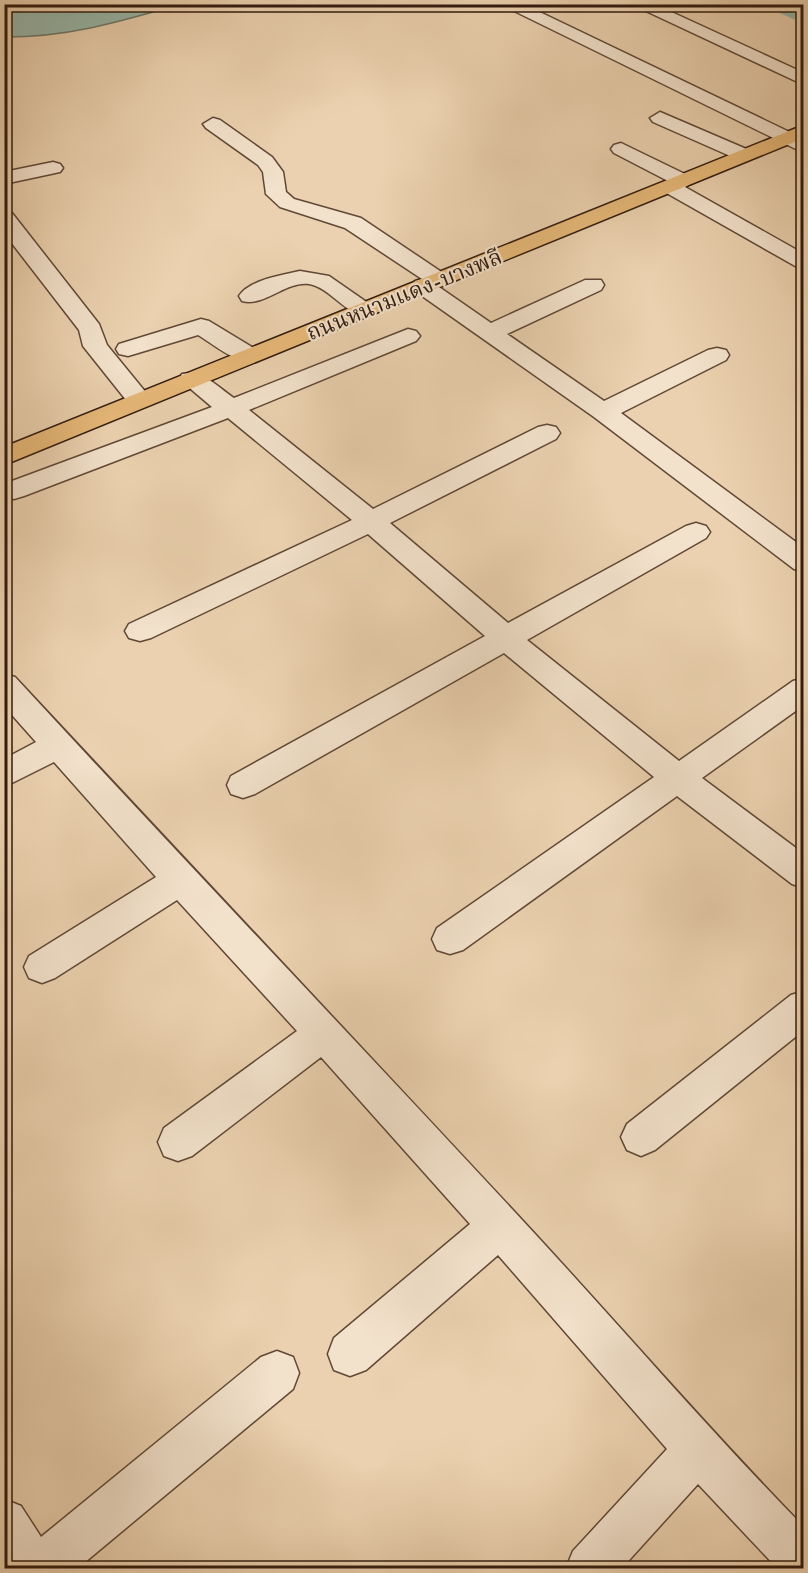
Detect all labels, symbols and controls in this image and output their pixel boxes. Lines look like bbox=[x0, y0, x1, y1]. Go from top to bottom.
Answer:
street label: ถนนหนามแดง-บางพลี bbox=[302, 243, 506, 347]

